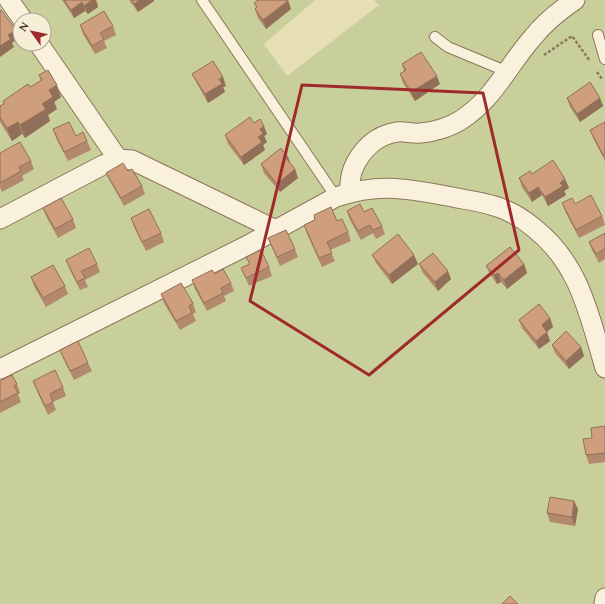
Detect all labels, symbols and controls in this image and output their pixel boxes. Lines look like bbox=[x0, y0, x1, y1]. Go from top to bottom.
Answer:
north arrow bbox=[12, 12, 52, 52]
text: N bbox=[14, 18, 34, 35]

